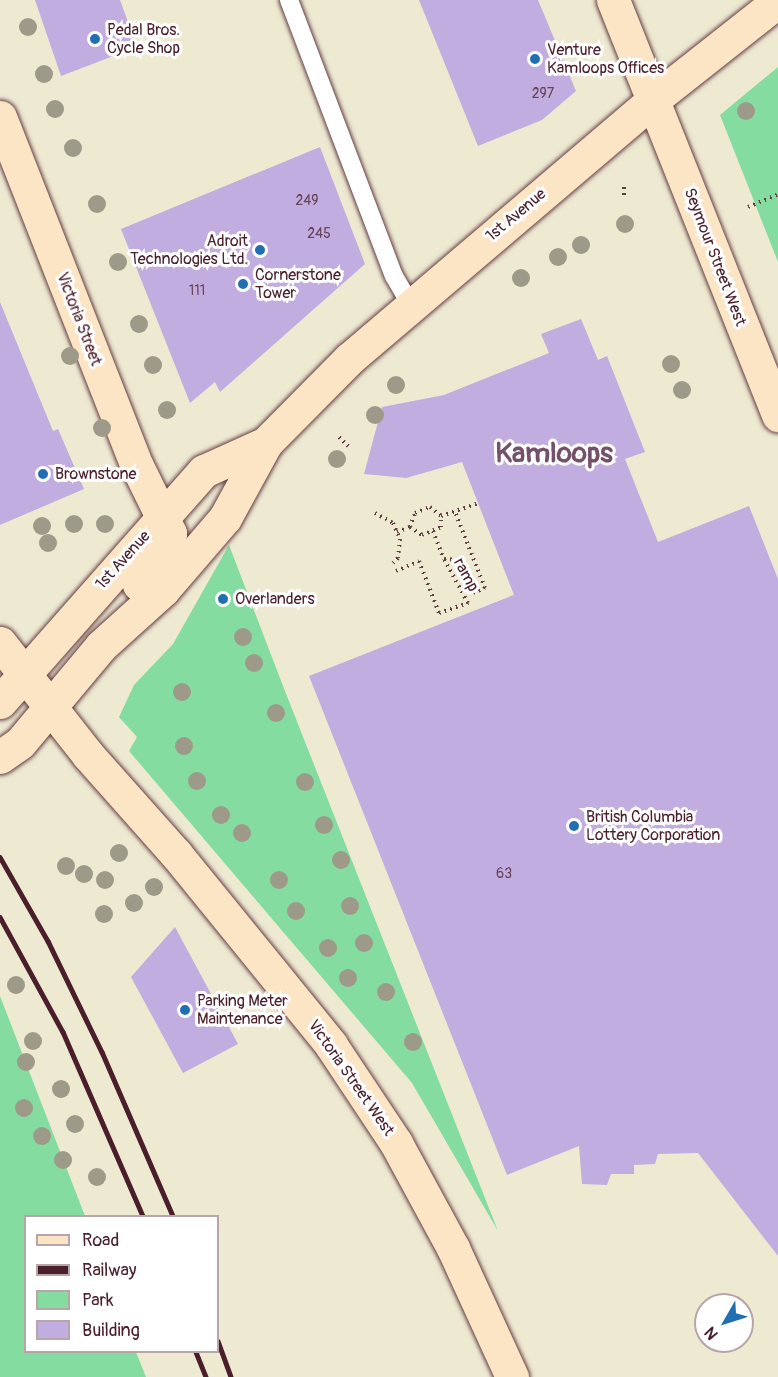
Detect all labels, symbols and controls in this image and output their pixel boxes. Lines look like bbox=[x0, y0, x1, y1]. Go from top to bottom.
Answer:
place label: Pedal Bros. Cycle Shop bbox=[107, 20, 180, 58]
marker: Pedal Bros. Cycle Shop bbox=[88, 32, 102, 46]
place label: Venture Kamloops Offices bbox=[547, 40, 664, 78]
marker: Venture Kamloops Offices bbox=[528, 52, 542, 66]
house number: 297 bbox=[532, 86, 554, 102]
street label: 1st Avenue bbox=[482, 184, 550, 246]
street label: Seymour Street West bbox=[680, 185, 750, 329]
house number: 249 bbox=[295, 193, 319, 209]
house number: 245 bbox=[307, 226, 331, 242]
place label: Adroit Technologies Ltd. bbox=[130, 231, 248, 269]
marker: Adroit Technologies Ltd. bbox=[253, 243, 267, 257]
place label: Cornerstone Tower bbox=[255, 265, 341, 303]
street label: Victoria Street bbox=[52, 270, 106, 368]
marker: Cornerstone Tower bbox=[236, 277, 250, 291]
house number: 111 bbox=[189, 283, 205, 299]
district label: Kamloops bbox=[495, 437, 613, 471]
place label: Brownstone bbox=[55, 464, 136, 484]
marker: Brownstone bbox=[36, 467, 50, 481]
street label: 1st Avenue bbox=[92, 527, 154, 593]
street label: ramp bbox=[449, 555, 483, 595]
place label: Overlanders bbox=[235, 589, 315, 609]
marker: Overlanders bbox=[216, 592, 230, 606]
place label: British Columbia Lottery Corporation bbox=[586, 807, 720, 845]
marker: British Columbia Lottery Corporation bbox=[567, 819, 581, 833]
house number: 63 bbox=[496, 866, 512, 882]
place label: Parking Meter Maintenance bbox=[197, 991, 288, 1029]
marker: Parking Meter Maintenance bbox=[178, 1003, 192, 1017]
street label: Victoria Street West bbox=[304, 1016, 398, 1140]
legend bbox=[24, 1215, 219, 1353]
text: Road bbox=[82, 1229, 119, 1252]
text: Railway bbox=[82, 1259, 137, 1282]
text: Park bbox=[82, 1289, 114, 1312]
north arrow bbox=[694, 1293, 754, 1353]
text: Building bbox=[82, 1319, 140, 1342]
text: N bbox=[700, 1323, 723, 1344]

